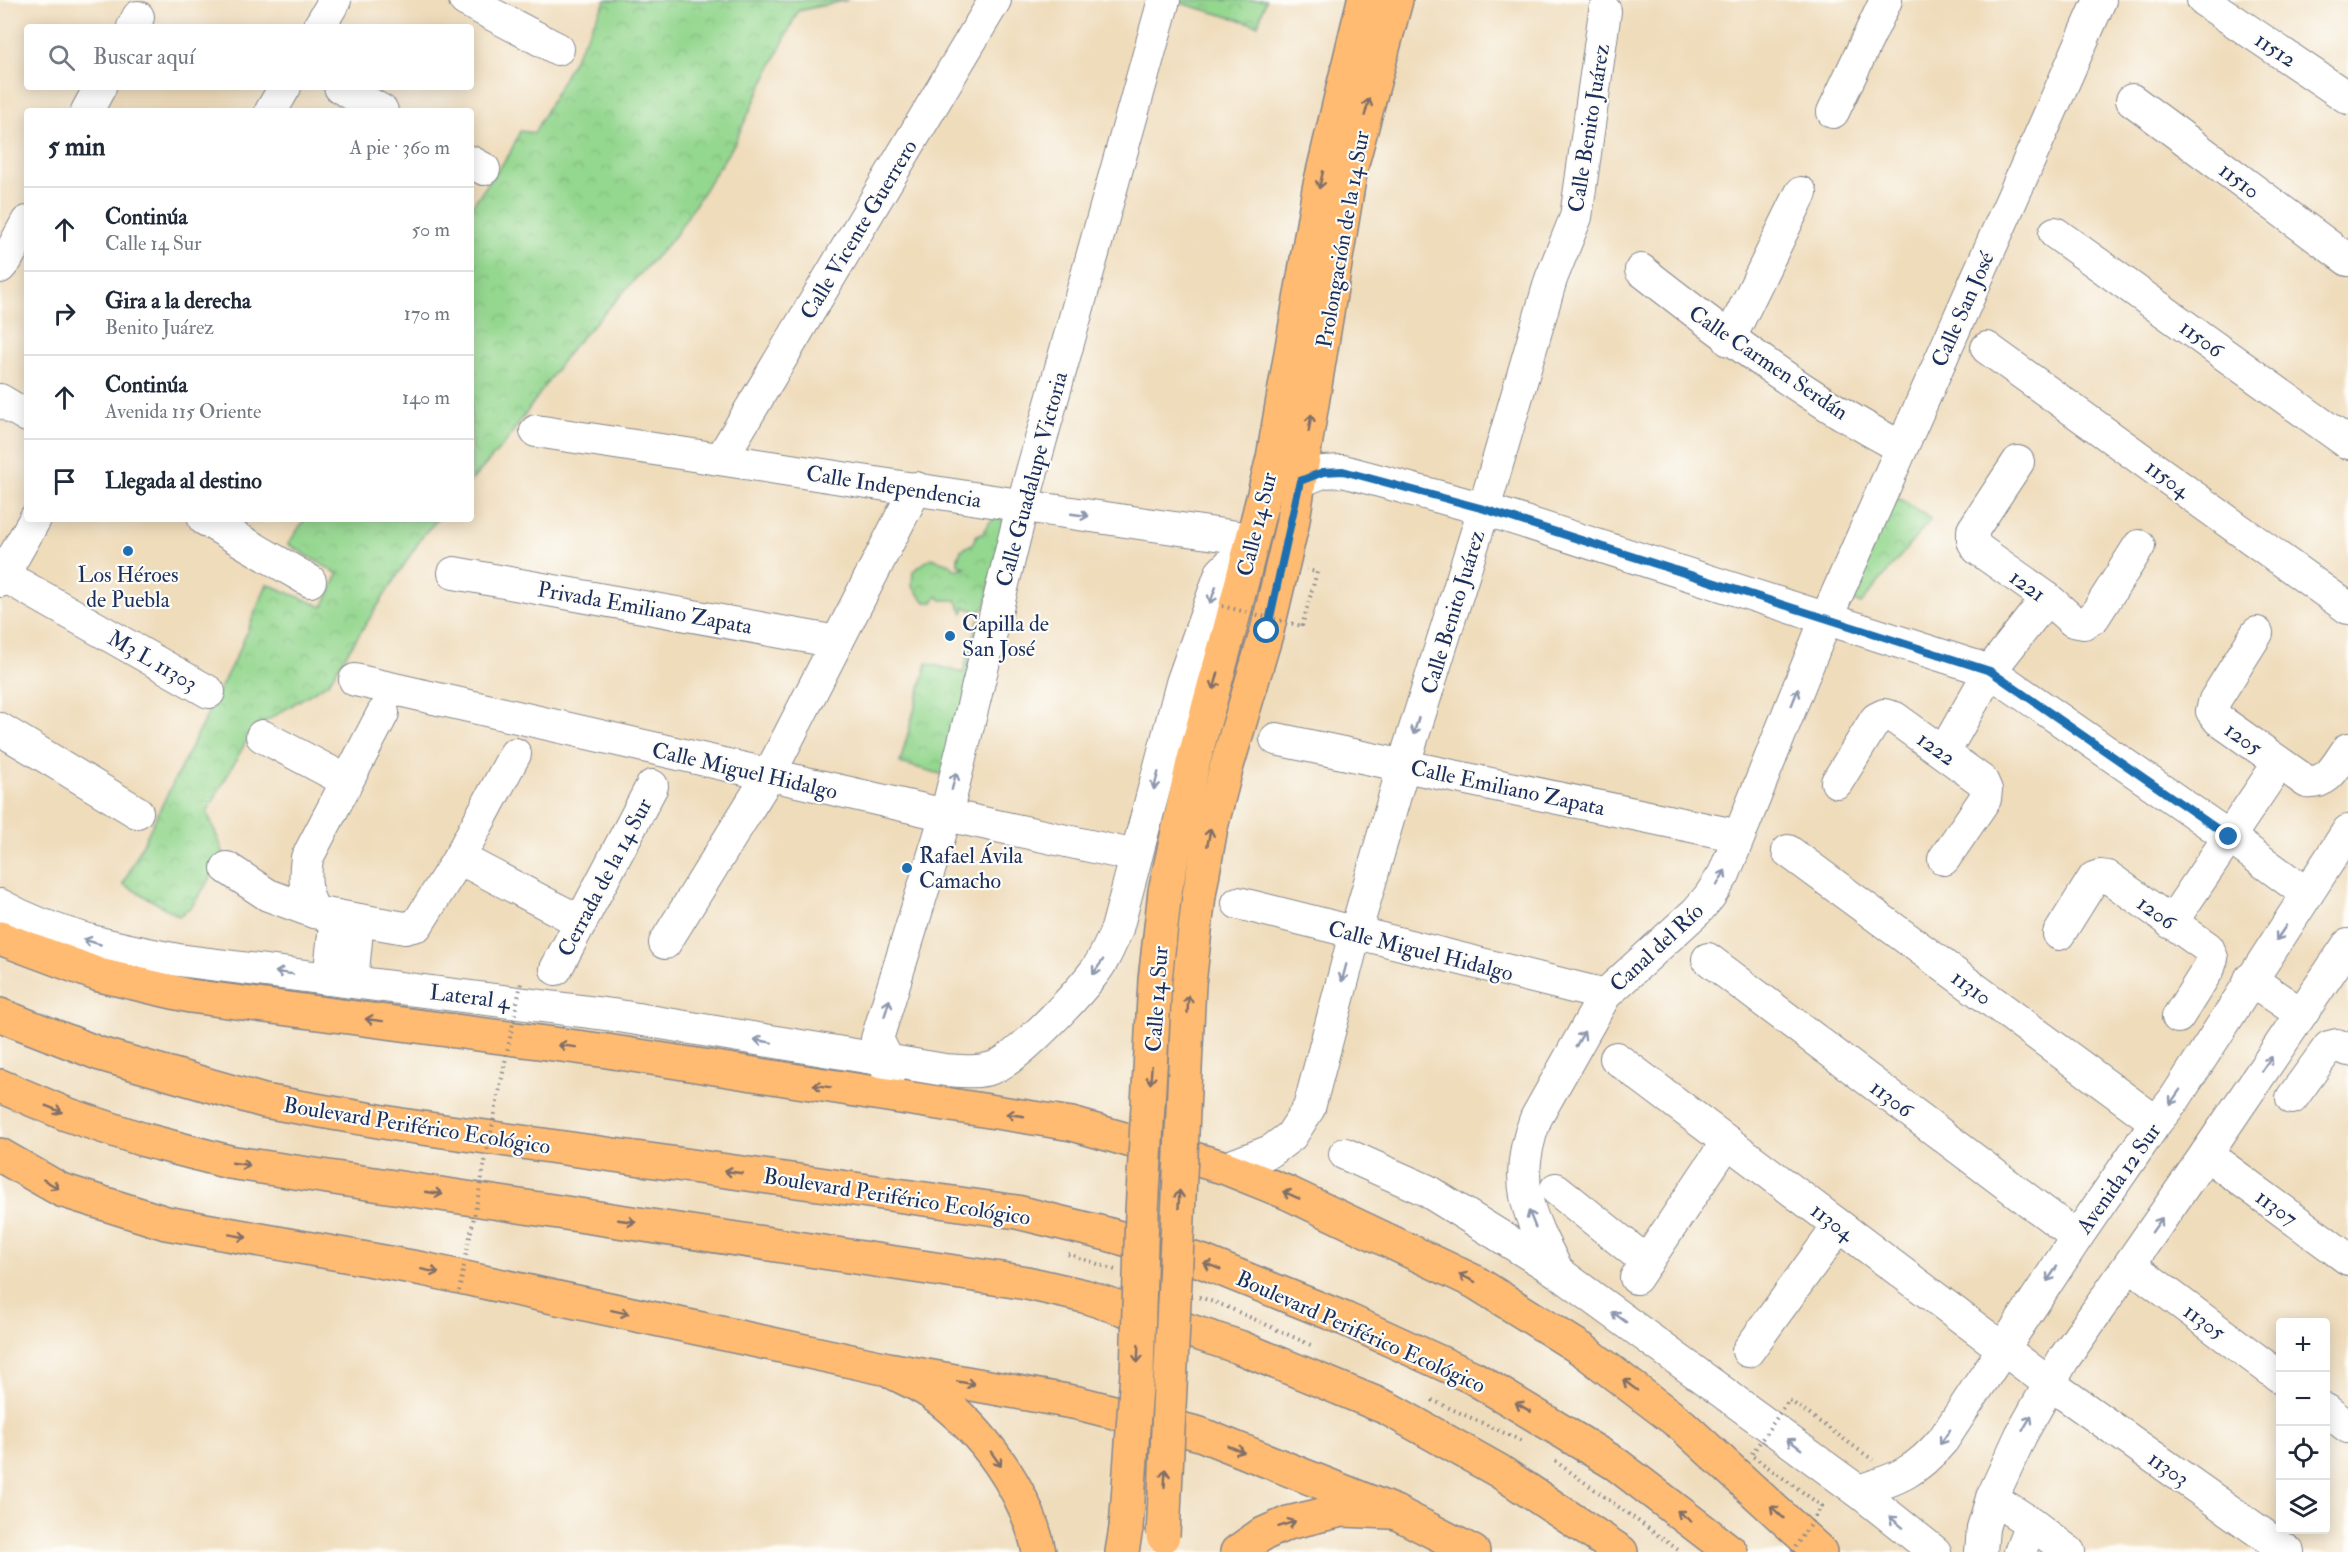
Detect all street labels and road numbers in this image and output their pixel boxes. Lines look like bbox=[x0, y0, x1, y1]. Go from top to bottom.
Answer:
street label: 11512 bbox=[2249, 26, 2302, 74]
street label: Calle Benito Juárez bbox=[1562, 42, 1616, 214]
street label: Prolongación de la 14 Sur bbox=[1310, 128, 1376, 350]
street label: Calle Vicente Guerrero bbox=[794, 135, 924, 325]
street label: 11510 bbox=[2213, 156, 2266, 205]
street label: Calle San José bbox=[1925, 247, 2001, 371]
street label: Calle Carmen Serdán bbox=[1683, 299, 1853, 427]
street label: 11506 bbox=[2174, 314, 2230, 365]
street label: Calle Guadalupe Victoria bbox=[990, 368, 1075, 590]
street label: 11504 bbox=[2140, 453, 2196, 505]
street label: Calle Independencia bbox=[804, 459, 984, 516]
street label: Calle 14 Sur bbox=[1231, 469, 1284, 579]
street label: Calle Benito Juárez bbox=[1415, 527, 1491, 698]
street label: 1221 bbox=[2004, 563, 2051, 608]
street label: Privada Emiliano Zapata bbox=[535, 575, 755, 642]
street label: M3 L 11303 bbox=[103, 624, 202, 698]
street label: 1205 bbox=[2219, 716, 2268, 762]
street label: 1222 bbox=[1911, 725, 1961, 772]
street label: Calle Miguel Hidalgo bbox=[649, 736, 840, 806]
street label: Calle Emiliano Zapata bbox=[1408, 754, 1608, 823]
street label: Cerrada de la 14 Sur bbox=[551, 793, 659, 961]
street label: 1206 bbox=[2131, 889, 2183, 937]
street label: Canal del Río bbox=[1604, 897, 1709, 998]
street label: Calle Miguel Hidalgo bbox=[1325, 914, 1516, 988]
street label: Calle 14 Sur bbox=[1139, 944, 1175, 1053]
street label: 11310 bbox=[1946, 964, 1997, 1012]
street label: Lateral 4 bbox=[428, 978, 513, 1016]
street label: 11306 bbox=[1864, 1074, 1920, 1125]
street label: Boulevard Periférico Ecológico bbox=[281, 1091, 552, 1161]
street label: Avenida 12 Sur bbox=[2070, 1117, 2168, 1240]
street label: Boulevard Periférico Ecológico bbox=[761, 1162, 1032, 1232]
street label: 11307 bbox=[2250, 1183, 2303, 1233]
street label: 11304 bbox=[1805, 1196, 1861, 1248]
street label: Boulevard Periférico Ecológico bbox=[1232, 1264, 1490, 1400]
street label: 11305 bbox=[2178, 1297, 2231, 1347]
street label: 11303 bbox=[2142, 1445, 2194, 1493]

